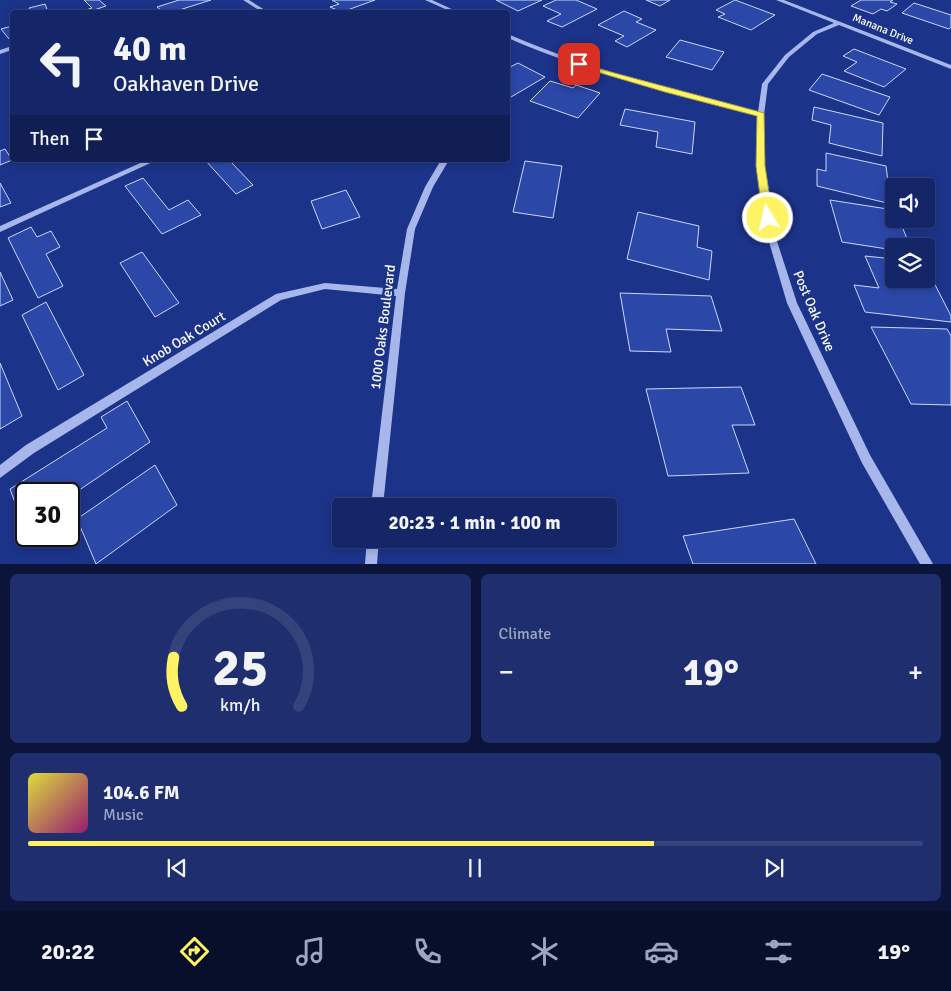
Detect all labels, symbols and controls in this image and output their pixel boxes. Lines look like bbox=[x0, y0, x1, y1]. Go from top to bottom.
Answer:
street label: Manana Drive bbox=[851, 11, 915, 47]
text: 40 m bbox=[113, 27, 187, 70]
icon: left bbox=[30, 30, 95, 95]
pin bbox=[558, 43, 600, 85]
icon: arrive bbox=[565, 50, 593, 78]
text: Oakhaven Drive bbox=[113, 70, 259, 97]
icon: arrive bbox=[80, 125, 108, 153]
text: Then bbox=[30, 127, 70, 151]
map controls bbox=[885, 178, 935, 288]
button: sound bbox=[885, 178, 935, 228]
position arrow bbox=[741, 191, 793, 243]
button: layers bbox=[885, 238, 935, 288]
street label: 1000 Oaks Boulevard bbox=[367, 264, 399, 390]
street label: Post Oak Drive bbox=[789, 268, 839, 354]
street label: Knob Oak Court bbox=[140, 308, 229, 370]
speed limit sign: 30 bbox=[15, 482, 80, 547]
text: 20:23 · 1 min · 100 m bbox=[388, 511, 561, 535]
text: Climate bbox=[499, 624, 551, 644]
text: 25 bbox=[212, 636, 268, 700]
text: 19° bbox=[683, 649, 739, 696]
text: − bbox=[499, 655, 514, 689]
text: + bbox=[908, 655, 923, 689]
text: km/h bbox=[220, 694, 260, 716]
text: 104.6 FM bbox=[103, 781, 180, 805]
text: Music bbox=[103, 805, 144, 825]
icon: previous bbox=[163, 854, 191, 882]
icon: pause bbox=[461, 854, 489, 882]
icon: next bbox=[760, 854, 788, 882]
icon: directions bbox=[177, 934, 212, 969]
icon: music bbox=[293, 934, 328, 969]
icon: phone bbox=[410, 934, 445, 969]
icon: climate bbox=[527, 934, 562, 969]
icon: car bbox=[644, 934, 679, 969]
icon: filters bbox=[761, 934, 796, 969]
text: 20:22 bbox=[41, 938, 95, 965]
text: 19° bbox=[877, 938, 910, 965]

